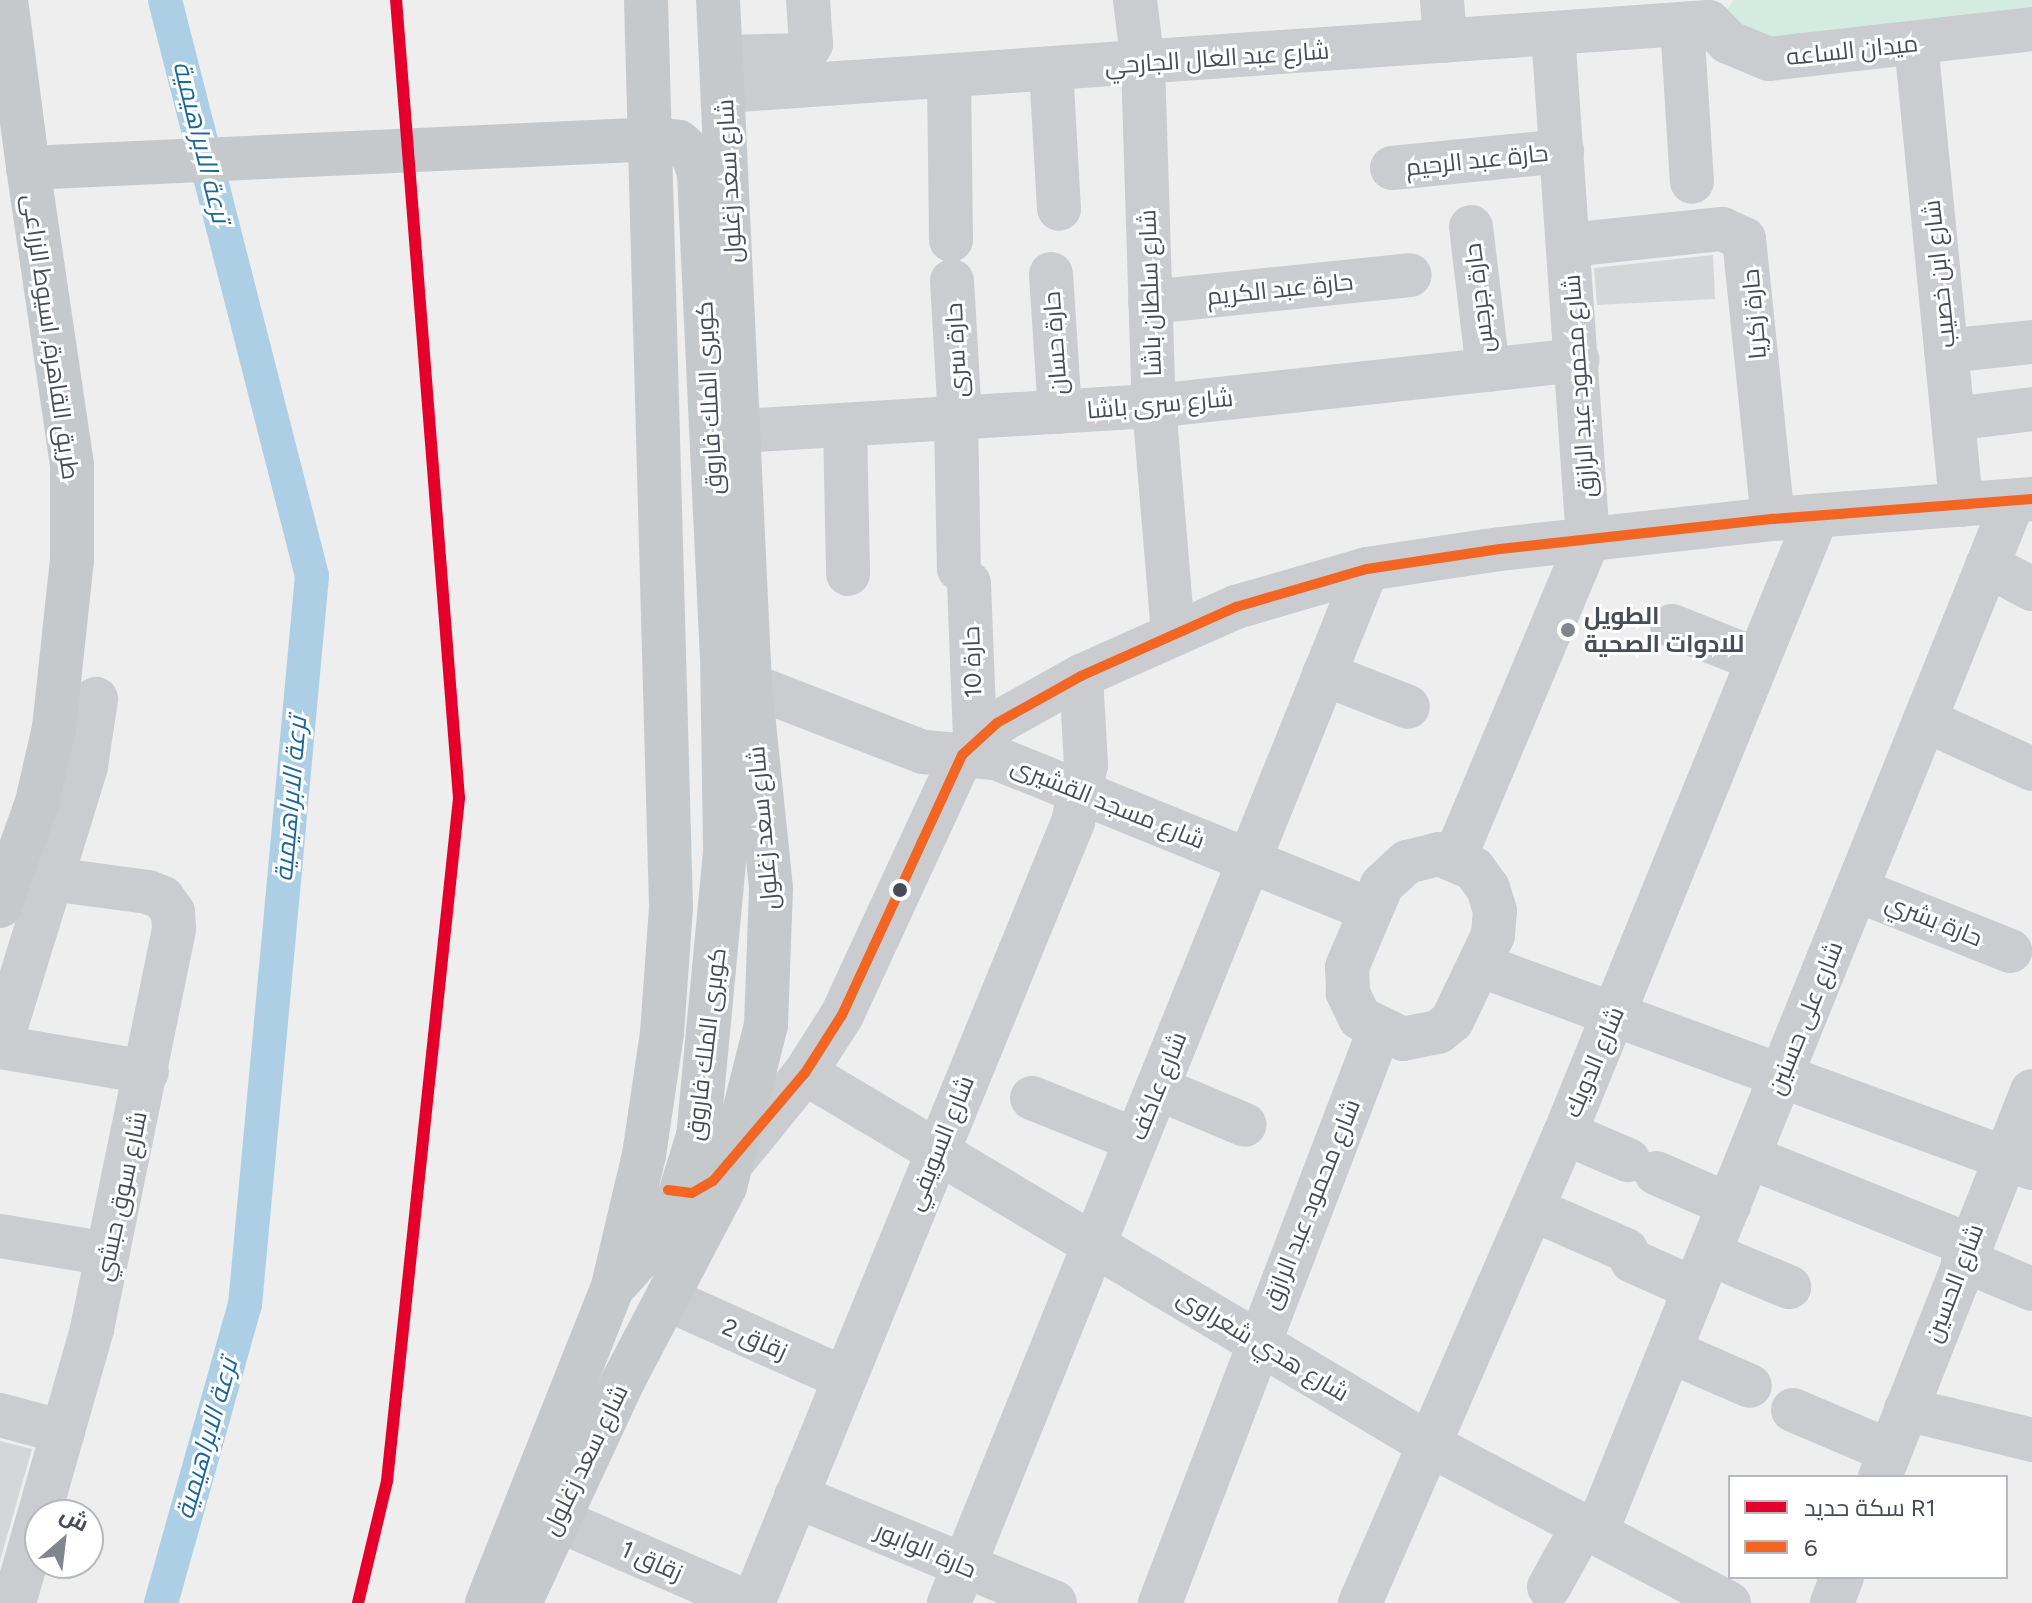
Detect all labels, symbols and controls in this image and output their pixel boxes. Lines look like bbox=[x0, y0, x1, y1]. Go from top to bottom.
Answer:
street label: ميدان الساعه bbox=[1785, 29, 1919, 71]
street label: شارع عبد العال الجارحي bbox=[1104, 36, 1330, 80]
water label: ترعة الابراهيمية bbox=[166, 58, 236, 226]
street label: شارع سعد زغلول bbox=[710, 98, 748, 264]
street label: حارة عبد الرحيم bbox=[1404, 138, 1550, 182]
street label: طريق القاهرة, اسيوط الزراعى bbox=[17, 192, 85, 482]
street label: شارع ابن خصيب bbox=[1917, 199, 1961, 349]
street label: شارع سلطان باشا bbox=[1133, 209, 1167, 377]
street label: حارة جرجس bbox=[1458, 241, 1500, 355]
street label: حارة عبد الكريم bbox=[1205, 267, 1355, 311]
street label: حارة زكريا bbox=[1736, 268, 1772, 360]
street label: شارع محمود عبد الرازق bbox=[1557, 273, 1601, 499]
street label: حارة حسان bbox=[1037, 290, 1073, 396]
street label: كوبرى الملك فاروق bbox=[690, 300, 728, 496]
street label: حارة سرى bbox=[939, 302, 973, 398]
street label: شارع سرى باشا bbox=[1086, 383, 1234, 425]
place label: الطويل للادوات الصحية bbox=[1584, 602, 1744, 658]
marker: الطويل للادوات الصحية bbox=[1559, 621, 1577, 639]
street label: حارة 10 bbox=[956, 626, 988, 698]
water label: ترعة الابراهيمية bbox=[268, 715, 314, 883]
street label: شارع سعد زغلول bbox=[742, 745, 784, 911]
street label: شارع مسجد القشيرى bbox=[1007, 751, 1209, 855]
unlabelled marker bbox=[892, 882, 908, 898]
street label: حارة بشري bbox=[1881, 888, 1987, 952]
street label: شارع على حسنين bbox=[1761, 937, 1849, 1099]
street label: كوبرى الملك فاروق bbox=[680, 946, 732, 1142]
street label: شارع الدويك bbox=[1558, 1002, 1630, 1122]
street label: شارع عاكف bbox=[1123, 1028, 1193, 1144]
street label: شارع السويفي bbox=[900, 1071, 980, 1215]
street label: شارع محمود عبد الرازق bbox=[1256, 1095, 1366, 1313]
street label: شارع سوق حبشي bbox=[89, 1109, 153, 1283]
street label: شارع الحسين bbox=[1918, 1220, 1990, 1346]
street label: شارع هدي شعراوى bbox=[1172, 1282, 1354, 1408]
street label: زقاق 2 bbox=[718, 1312, 792, 1366]
water label: ترعة الابراهيمية bbox=[169, 1355, 245, 1523]
street label: شارع سعد زغلول bbox=[536, 1380, 634, 1540]
legend bbox=[1728, 1475, 2008, 1579]
text: سكة حديد R1 bbox=[1804, 1493, 1936, 1522]
north arrow bbox=[24, 1499, 104, 1579]
text: ش bbox=[56, 1501, 93, 1538]
street label: حارة الوابور bbox=[871, 1516, 981, 1584]
text: 6 bbox=[1804, 1533, 1818, 1562]
street label: زقاق 1 bbox=[617, 1535, 687, 1587]

